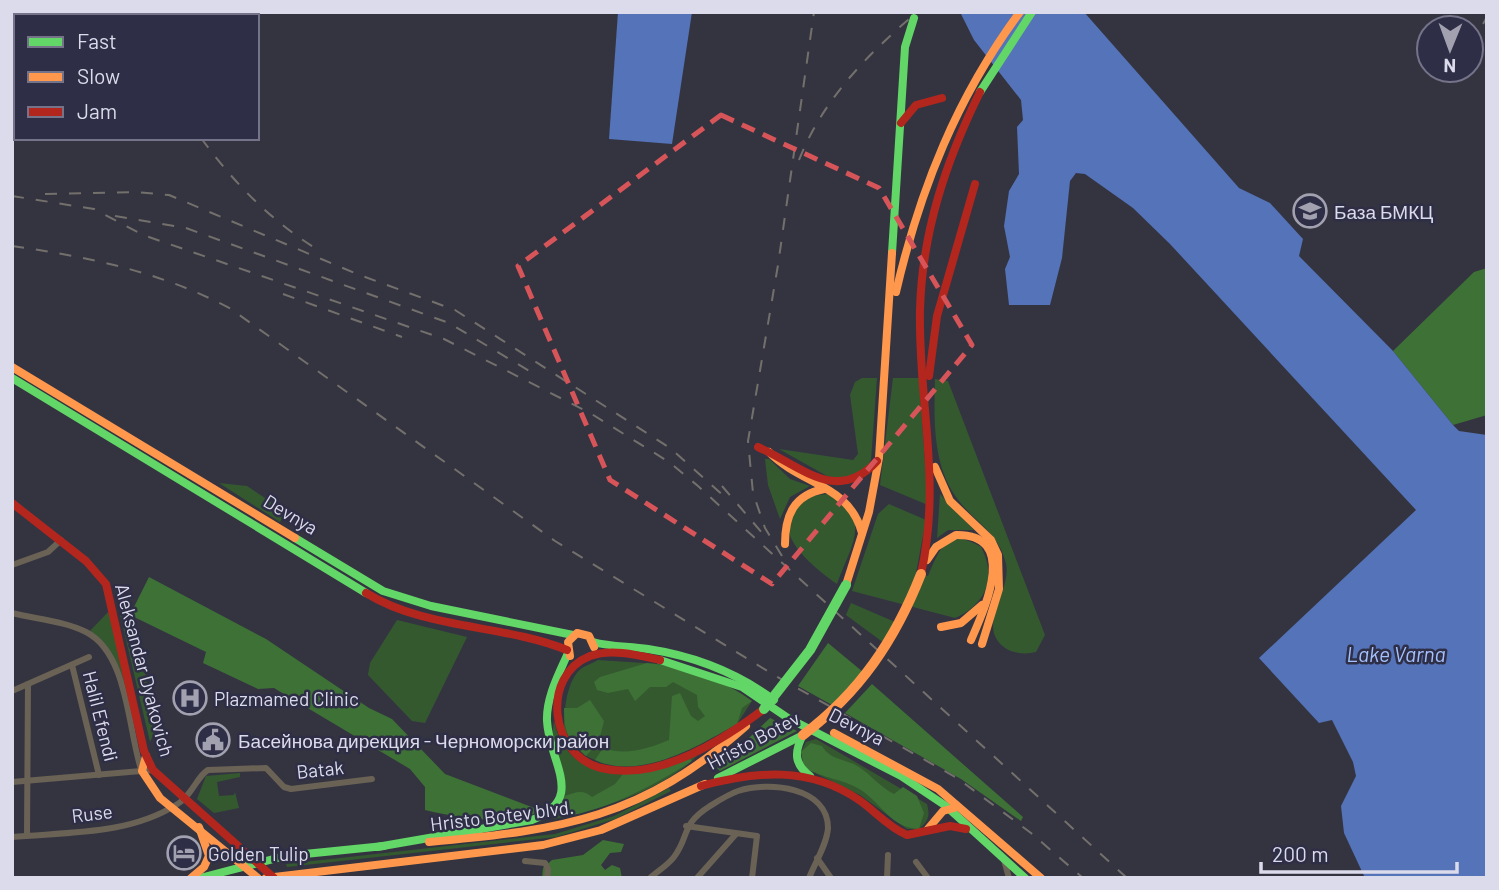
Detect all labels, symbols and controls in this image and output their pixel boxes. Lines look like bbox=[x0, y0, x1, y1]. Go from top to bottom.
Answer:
legend bbox=[14, 14, 259, 140]
north arrow bbox=[1415, 14, 1485, 84]
text: Fast bbox=[77, 28, 117, 53]
text: N bbox=[1443, 55, 1456, 78]
text: Slow bbox=[77, 63, 120, 88]
text: Jam bbox=[77, 98, 117, 123]
school or university icon: База БМКЦ bbox=[1291, 192, 1329, 230]
place label: База БМКЦ bbox=[1334, 200, 1433, 223]
street label: Devnya bbox=[260, 489, 322, 539]
street label: Aleksandar Dyakovich bbox=[111, 581, 179, 759]
water label: Lake Varna bbox=[1346, 641, 1446, 666]
street label: Halil Efendi bbox=[79, 668, 123, 764]
hospital icon: Plazmamed Clinic bbox=[171, 679, 209, 717]
place label: Plazmamed Clinic bbox=[214, 687, 359, 710]
street label: Devnya bbox=[826, 702, 888, 750]
street label: Hristo Botev bbox=[703, 706, 803, 774]
public building icon: Басейнова дирекция - Черноморски район bbox=[194, 721, 232, 759]
place label: Басейнова дирекция - Черноморски район bbox=[238, 729, 609, 752]
street label: Batak bbox=[295, 755, 345, 783]
street label: Hristo Botev blvd. bbox=[429, 795, 575, 835]
street label: Ruse bbox=[70, 799, 114, 827]
scale bar bbox=[1261, 830, 1457, 874]
hotel icon: Golden Tulip bbox=[165, 834, 203, 872]
text: 200 m bbox=[1272, 841, 1329, 866]
place label: Golden Tulip bbox=[208, 842, 309, 865]

